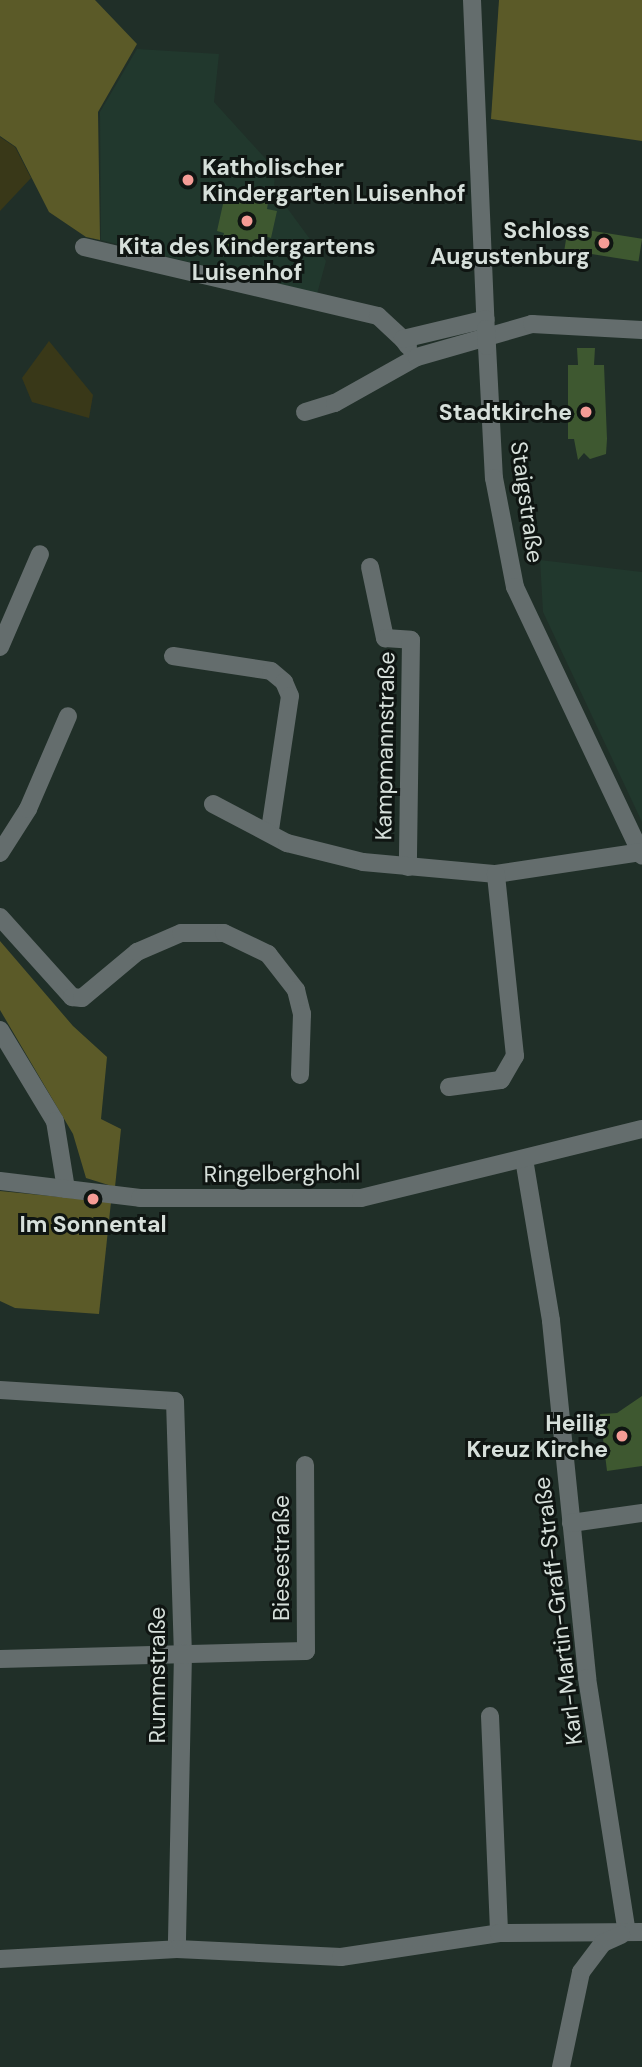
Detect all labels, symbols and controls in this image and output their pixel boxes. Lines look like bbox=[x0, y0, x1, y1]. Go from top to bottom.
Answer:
place label: Katholischer Kindergarten Luisenhof bbox=[202, 153, 466, 207]
marker: Katholischer Kindergarten Luisenhof bbox=[180, 172, 196, 188]
marker: Kita des Kindergartens Luisenhof bbox=[239, 213, 255, 229]
place label: Schloss Augustenburg bbox=[430, 216, 590, 270]
place label: Kita des Kindergartens Luisenhof bbox=[119, 232, 375, 286]
marker: Schloss Augustenburg bbox=[596, 235, 612, 251]
place label: Stadtkirche bbox=[439, 398, 572, 426]
marker: Stadtkirche bbox=[578, 404, 594, 420]
street label: Staigstraße bbox=[505, 440, 549, 564]
street label: Kampmannstraße bbox=[370, 651, 400, 841]
street label: Ringelberghohl bbox=[203, 1158, 361, 1188]
marker: Im Sonnental bbox=[85, 1191, 101, 1207]
place label: Im Sonnental bbox=[19, 1210, 167, 1238]
place label: Heilig Kreuz Kirche bbox=[466, 1409, 608, 1463]
marker: Heilig Kreuz Kirche bbox=[614, 1428, 630, 1444]
street label: Karl-Martin-Graff-Straße bbox=[528, 1475, 588, 1747]
street label: Biesestraße bbox=[267, 1495, 295, 1621]
street label: Rummstraße bbox=[143, 1607, 171, 1743]

